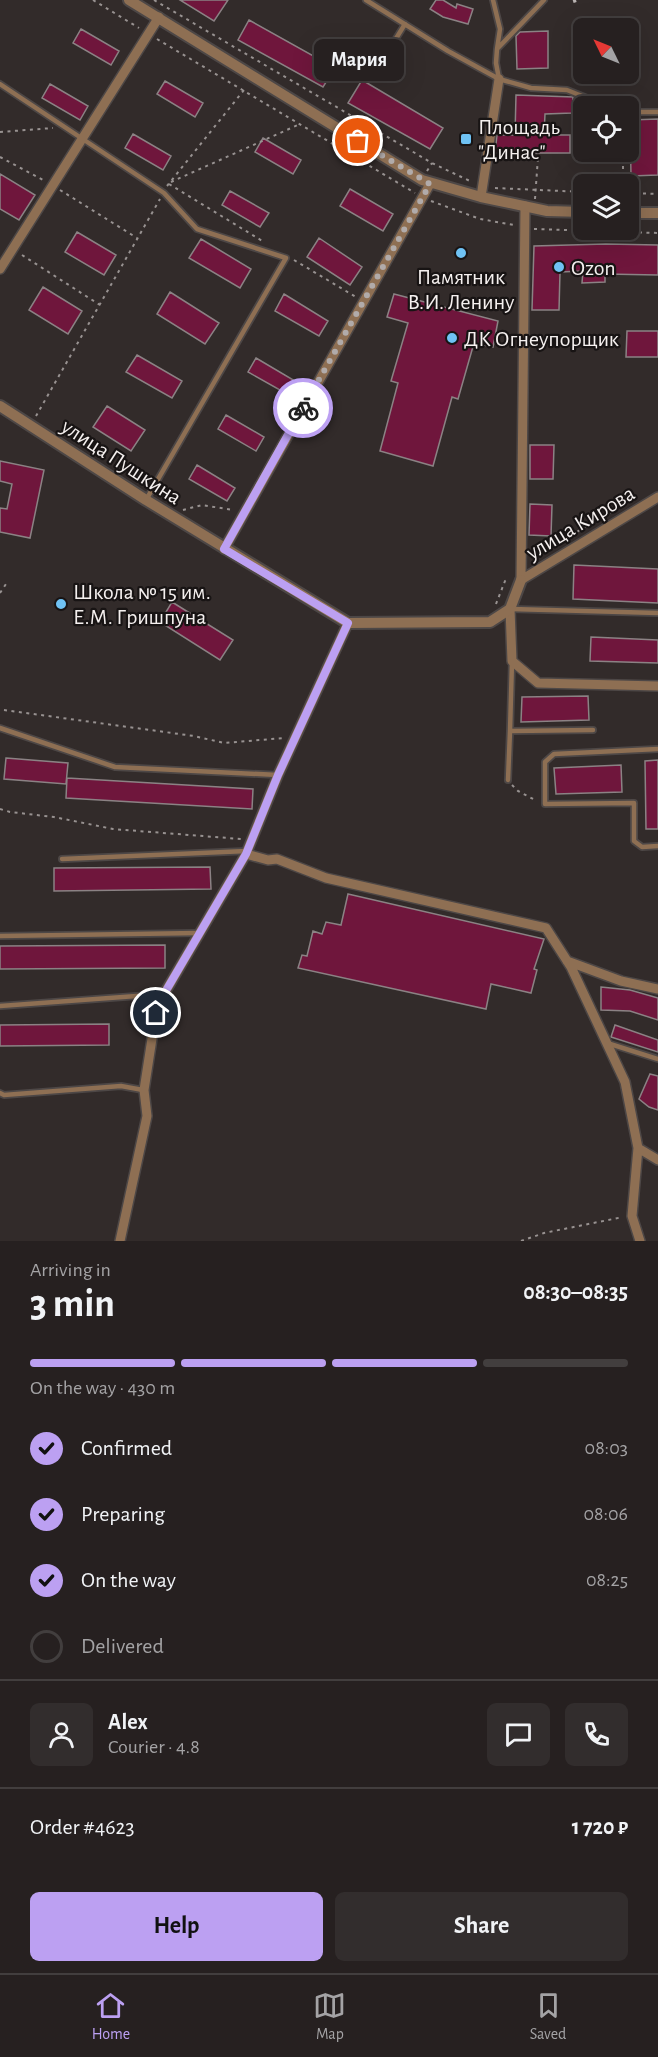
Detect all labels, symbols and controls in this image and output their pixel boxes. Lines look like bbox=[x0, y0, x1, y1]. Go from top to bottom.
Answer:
north arrow bbox=[573, 18, 639, 84]
map controls bbox=[573, 18, 639, 240]
callout: Мария bbox=[313, 39, 403, 81]
text: Мария bbox=[331, 50, 387, 70]
button: locate bbox=[573, 96, 639, 162]
pin bbox=[332, 115, 383, 166]
place label: Площадь "Динас" bbox=[478, 116, 560, 163]
icon: bag bbox=[341, 124, 374, 157]
marker: Площадь "Динас" bbox=[459, 132, 473, 146]
button: layers bbox=[573, 174, 639, 240]
marker: Памятник В.И. Ленину bbox=[454, 246, 468, 260]
place label: Ozon bbox=[571, 257, 616, 279]
marker: Ozon bbox=[552, 260, 566, 274]
place label: Памятник В.И. Ленину bbox=[408, 266, 515, 313]
place label: ДК Огнеупорщик bbox=[464, 328, 619, 350]
marker: ДК Огнеупорщик bbox=[445, 331, 459, 345]
courier bbox=[273, 378, 333, 438]
icon: bike bbox=[287, 392, 320, 425]
street label: улица Пушкина bbox=[57, 414, 185, 509]
street label: улица Кирова bbox=[522, 482, 639, 564]
place label: Школа № 15 им. Е.М. Гришпуна bbox=[73, 581, 211, 628]
marker: Школа № 15 им. Е.М. Гришпуна bbox=[54, 597, 68, 611]
pin bbox=[130, 987, 181, 1038]
icon: home bbox=[139, 996, 172, 1029]
text: Arriving in bbox=[30, 1260, 111, 1280]
text: 08:30–08:35 bbox=[523, 1281, 628, 1303]
text: 3 min bbox=[30, 1285, 115, 1324]
text: On the way · 430 m bbox=[30, 1378, 175, 1398]
icon: check bbox=[30, 1432, 63, 1465]
text: Confirmed bbox=[81, 1437, 172, 1459]
text: 08:03 bbox=[585, 1438, 628, 1458]
icon: check bbox=[30, 1498, 63, 1531]
text: Preparing bbox=[81, 1503, 165, 1525]
text: 08:06 bbox=[583, 1504, 628, 1524]
icon: check bbox=[30, 1564, 63, 1597]
text: On the way bbox=[81, 1569, 176, 1591]
text: 08:25 bbox=[586, 1570, 628, 1590]
text: Delivered bbox=[81, 1635, 164, 1657]
button: person bbox=[30, 1703, 93, 1766]
button: chat bbox=[487, 1703, 550, 1766]
button: phone bbox=[565, 1703, 628, 1766]
text: Alex bbox=[108, 1711, 148, 1733]
text: Courier · 4.8 bbox=[108, 1737, 200, 1757]
text: Order #4623 bbox=[30, 1816, 135, 1838]
text: 1 720 ₽ bbox=[572, 1816, 628, 1838]
button: Help bbox=[30, 1892, 323, 1961]
button: Share bbox=[335, 1892, 628, 1961]
tab: Home bbox=[92, 1989, 130, 2044]
tab: Map bbox=[313, 1989, 346, 2044]
tab: Saved bbox=[530, 1989, 566, 2044]

